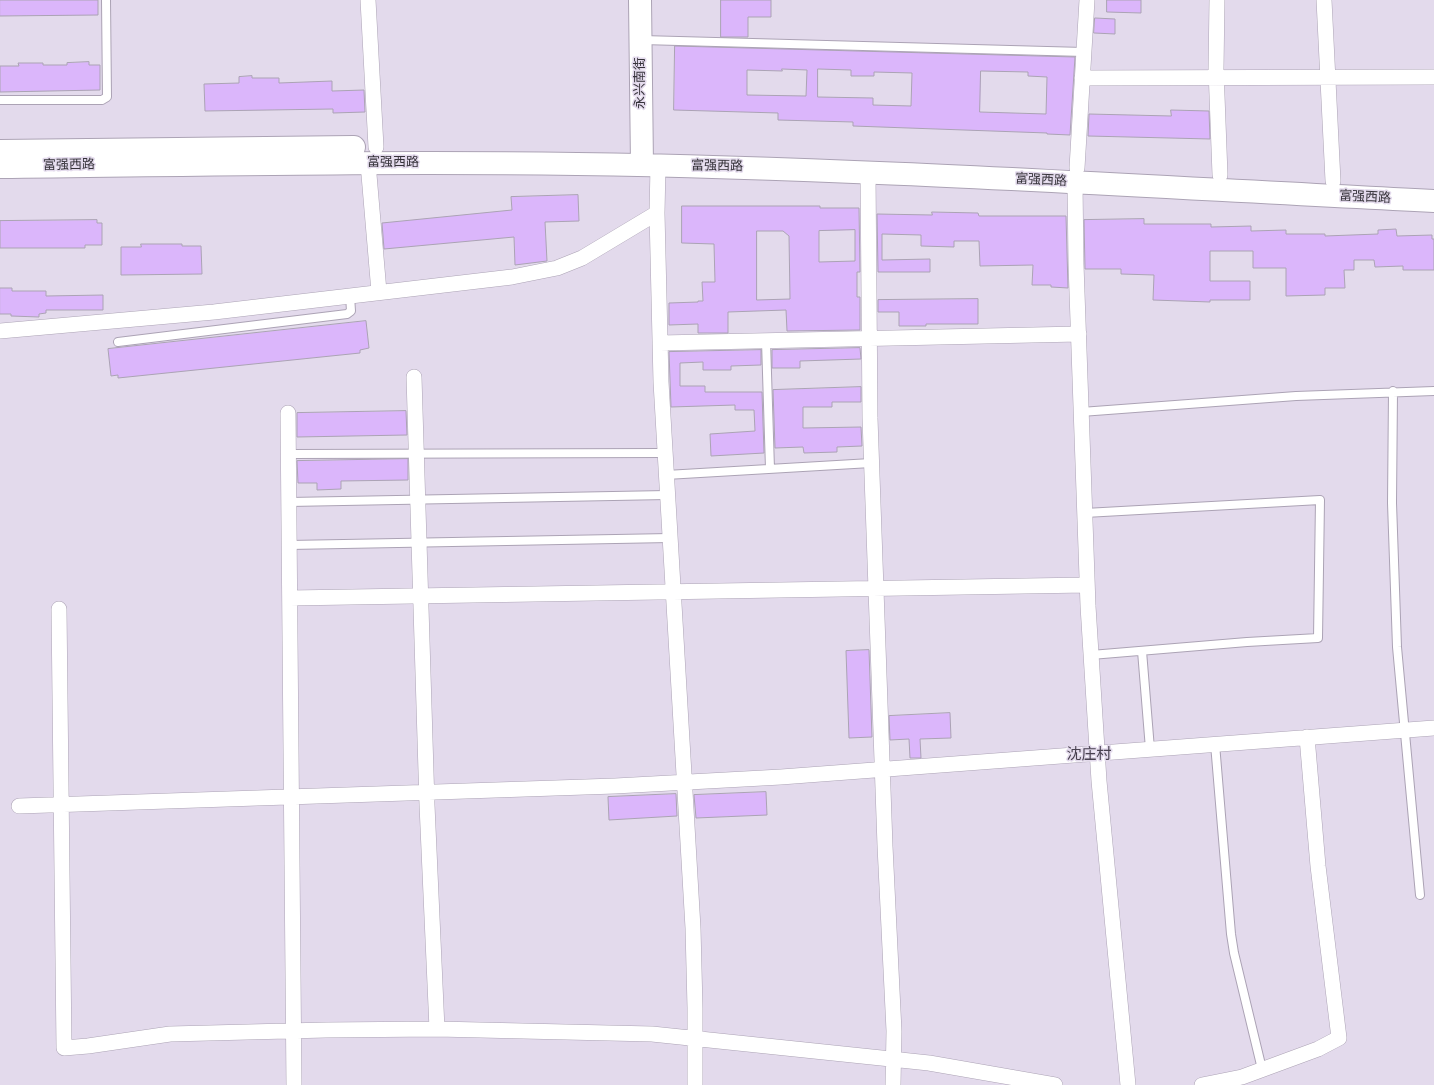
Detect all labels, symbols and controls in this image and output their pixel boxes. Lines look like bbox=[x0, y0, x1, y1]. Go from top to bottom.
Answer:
street label: 永兴南街 bbox=[633, 57, 649, 109]
street label: 富强西路 bbox=[367, 155, 419, 171]
street label: 富强西路 bbox=[43, 158, 95, 174]
street label: 富强西路 bbox=[691, 159, 743, 175]
street label: 富强西路 bbox=[1015, 172, 1067, 190]
street label: 富强西路 bbox=[1339, 189, 1391, 207]
district label: 沈庄村 bbox=[1067, 747, 1111, 765]

